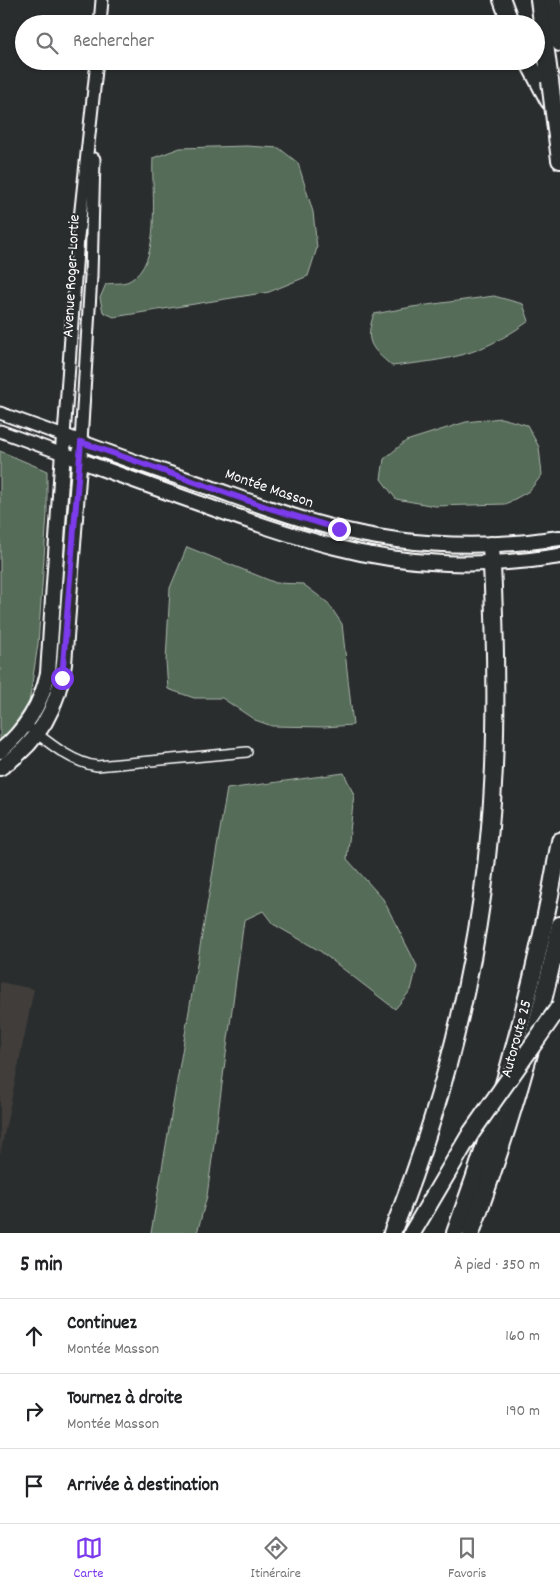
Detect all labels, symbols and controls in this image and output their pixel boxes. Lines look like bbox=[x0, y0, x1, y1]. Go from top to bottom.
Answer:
search box bbox=[15, 15, 545, 70]
icon: search bbox=[33, 29, 61, 57]
text: Rechercher bbox=[73, 29, 154, 56]
street label: Avenue Roger-Lortie bbox=[57, 214, 87, 338]
street label: Montée Masson bbox=[222, 463, 316, 515]
route end bbox=[328, 518, 351, 541]
route start bbox=[51, 667, 74, 690]
street label: Autoroute 25 bbox=[496, 998, 538, 1080]
text: 5 min bbox=[20, 1251, 63, 1281]
text: À pied · 350 m bbox=[454, 1254, 540, 1277]
text: Continuez bbox=[67, 1311, 137, 1338]
icon: ahead bbox=[20, 1322, 48, 1350]
text: 160 m bbox=[505, 1325, 540, 1348]
text: Montée Masson bbox=[67, 1338, 159, 1361]
text: Tournez à droite bbox=[67, 1386, 182, 1413]
icon: right bbox=[20, 1397, 48, 1425]
text: 190 m bbox=[506, 1400, 540, 1423]
text: Montée Masson bbox=[67, 1413, 159, 1436]
icon: arrive bbox=[20, 1472, 48, 1500]
text: Arrivée à destination bbox=[67, 1473, 219, 1500]
tab: Carte bbox=[74, 1534, 104, 1584]
tab: Itinéraire bbox=[251, 1534, 301, 1584]
tab: Favoris bbox=[448, 1534, 486, 1584]

